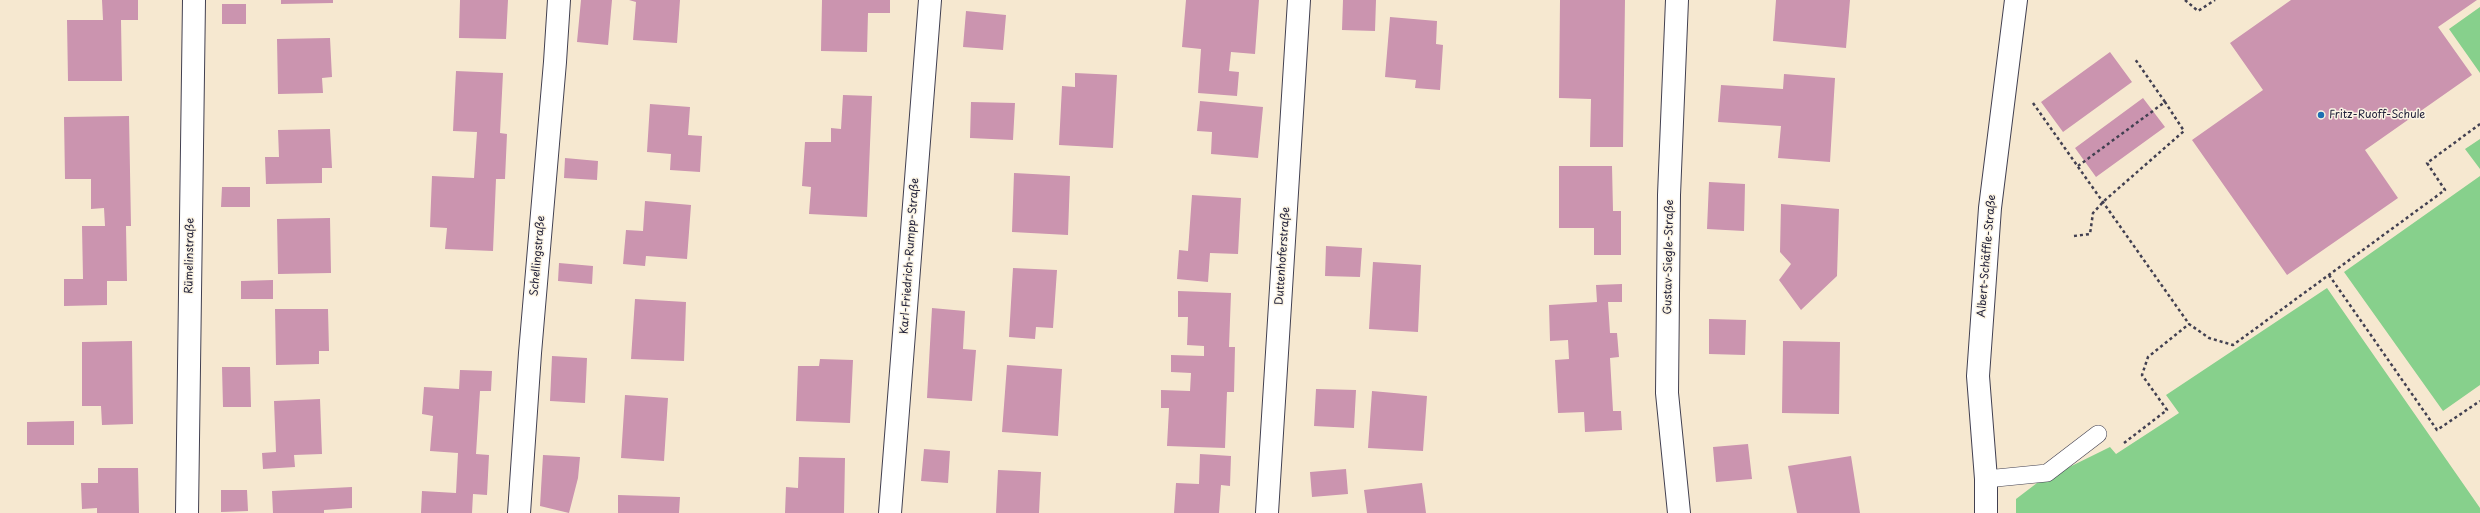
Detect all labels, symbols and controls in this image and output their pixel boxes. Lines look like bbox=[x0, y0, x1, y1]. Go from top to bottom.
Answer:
place label: Fritz-Ruoff-Schule bbox=[2329, 108, 2425, 122]
marker: Fritz-Ruoff-Schule bbox=[2316, 110, 2326, 120]
street label: Karl-Friedrich-Rumpp-Straße bbox=[898, 178, 922, 334]
street label: Albert-Schäffle-Straße bbox=[1975, 194, 1999, 318]
street label: Gustav-Siegle-Straße bbox=[1661, 199, 1677, 315]
street label: Duttenhoferstraße bbox=[1273, 207, 1293, 305]
street label: Schellingstraße bbox=[528, 215, 548, 297]
street label: Rümelinstraße bbox=[183, 218, 197, 294]

